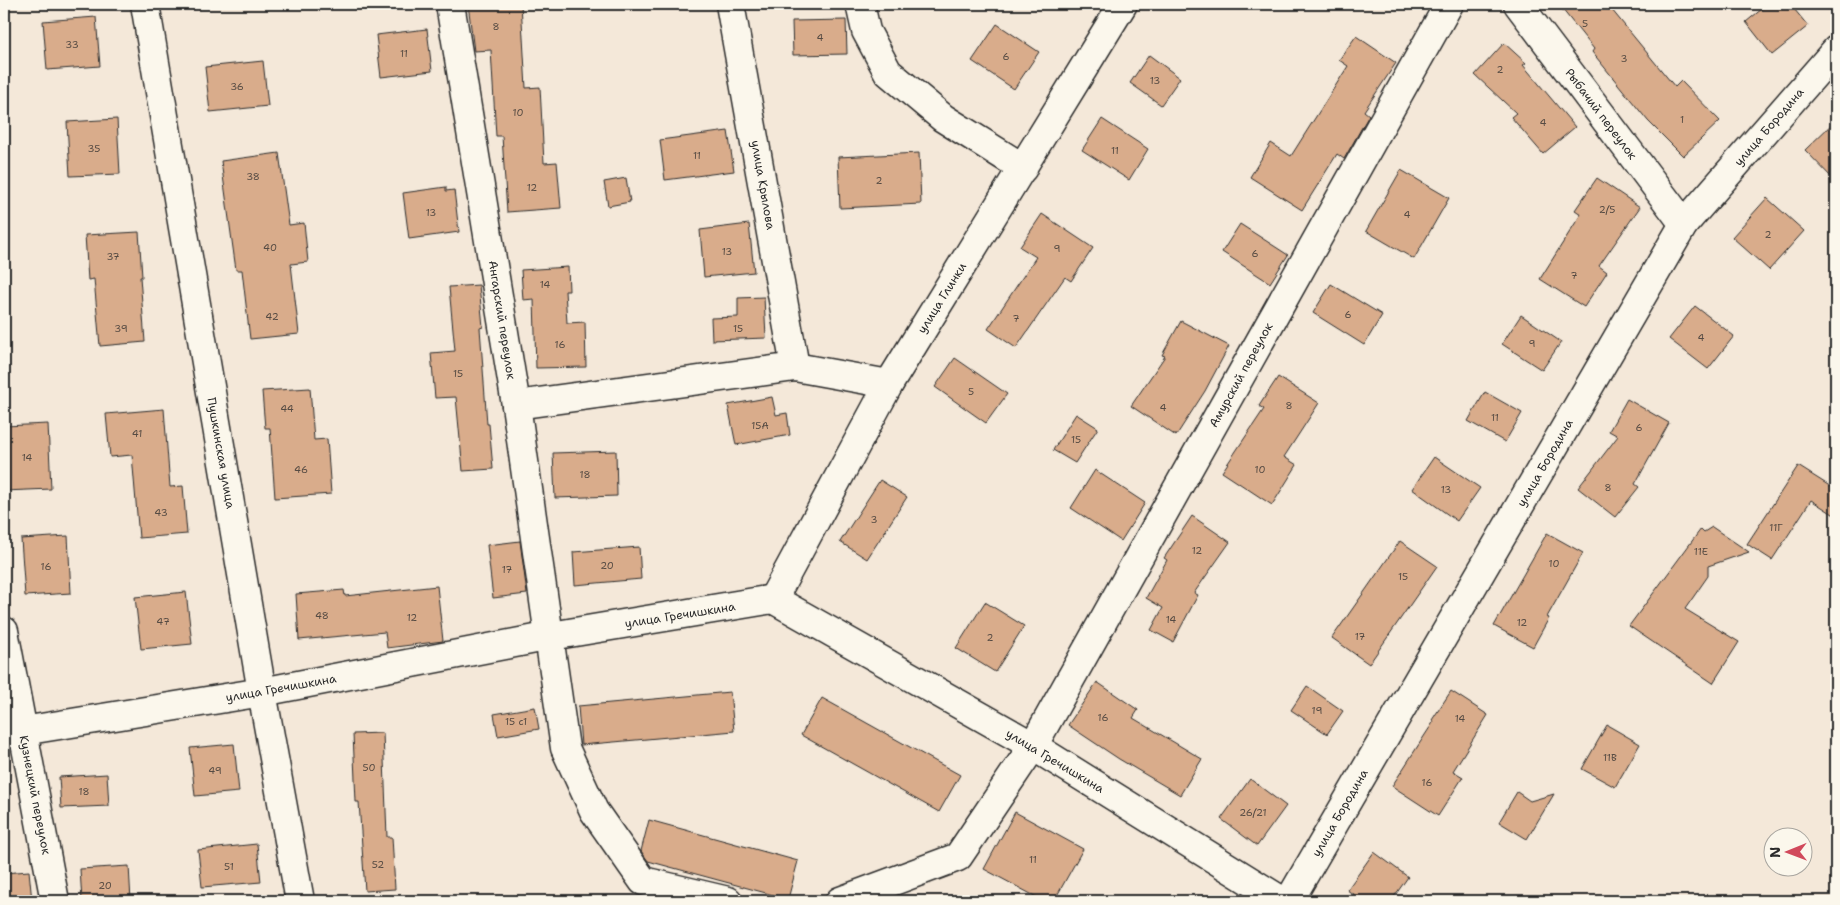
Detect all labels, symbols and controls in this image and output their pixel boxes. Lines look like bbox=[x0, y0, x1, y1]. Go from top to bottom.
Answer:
house number: 5 bbox=[1582, 17, 1588, 30]
house number: 8 bbox=[493, 20, 500, 33]
house number: 4 bbox=[817, 31, 824, 44]
house number: 33 bbox=[65, 38, 79, 51]
house number: 11 bbox=[400, 47, 408, 60]
house number: 6 bbox=[1003, 50, 1010, 63]
house number: 3 bbox=[1621, 52, 1628, 65]
house number: 2 bbox=[1497, 63, 1504, 76]
street label: Рыбачий переулок bbox=[1561, 65, 1641, 163]
house number: 13 bbox=[1150, 74, 1160, 87]
house number: 36 bbox=[230, 80, 244, 93]
street label: улица Бородина bbox=[1731, 84, 1808, 169]
house number: 10 bbox=[513, 106, 523, 119]
house number: 1 bbox=[1680, 113, 1684, 126]
house number: 4 bbox=[1540, 116, 1547, 129]
street label: улица Крылова bbox=[747, 139, 779, 232]
house number: 35 bbox=[88, 142, 100, 155]
house number: 11 bbox=[1111, 144, 1119, 157]
house number: 11 bbox=[693, 149, 701, 162]
house number: 38 bbox=[246, 170, 260, 183]
house number: 2 bbox=[876, 174, 883, 187]
house number: 12 bbox=[527, 181, 537, 194]
house number: 2/5 bbox=[1599, 203, 1615, 216]
house number: 13 bbox=[426, 206, 436, 219]
house number: 4 bbox=[1404, 208, 1411, 221]
house number: 2 bbox=[1765, 228, 1772, 241]
house number: 40 bbox=[263, 241, 277, 254]
house number: 9 bbox=[1054, 242, 1061, 255]
house number: 13 bbox=[722, 245, 732, 258]
house number: 6 bbox=[1252, 247, 1259, 260]
house number: 37 bbox=[106, 250, 120, 263]
street label: Ангарский переулок bbox=[485, 259, 519, 381]
street label: улица Глинки bbox=[914, 259, 970, 336]
house number: 7 bbox=[1571, 269, 1578, 282]
house number: 14 bbox=[540, 278, 550, 291]
house number: 6 bbox=[1345, 308, 1352, 321]
house number: 42 bbox=[265, 310, 279, 323]
house number: 7 bbox=[1013, 312, 1020, 325]
street label: Амурский переулок bbox=[1206, 319, 1277, 430]
house number: 39 bbox=[114, 322, 128, 335]
house number: 15 bbox=[733, 322, 743, 335]
house number: 4 bbox=[1698, 331, 1705, 344]
house number: 9 bbox=[1529, 337, 1536, 350]
house number: 16 bbox=[555, 338, 565, 351]
house number: 15 bbox=[453, 367, 463, 380]
house number: 5 bbox=[968, 385, 974, 398]
street label: Пушкинская улица bbox=[203, 396, 239, 510]
house number: 8 bbox=[1286, 399, 1293, 412]
house number: 4 bbox=[1160, 401, 1167, 414]
house number: 44 bbox=[280, 402, 294, 415]
house number: 11 bbox=[1491, 411, 1499, 424]
street label: улица Бородина bbox=[1513, 416, 1577, 510]
house number: 15А bbox=[751, 419, 769, 432]
house number: 6 bbox=[1636, 421, 1643, 434]
house number: 41 bbox=[132, 427, 142, 440]
house number: 15 bbox=[1071, 433, 1081, 446]
house number: 14 bbox=[22, 451, 32, 464]
house number: 46 bbox=[294, 463, 308, 476]
house number: 10 bbox=[1255, 463, 1265, 476]
house number: 18 bbox=[579, 468, 591, 481]
house number: 8 bbox=[1605, 481, 1612, 494]
house number: 13 bbox=[1441, 483, 1451, 496]
house number: 43 bbox=[154, 506, 168, 519]
house number: 3 bbox=[871, 513, 878, 526]
house number: 11Г bbox=[1769, 521, 1783, 534]
house number: 12 bbox=[1192, 544, 1202, 557]
house number: 11Е bbox=[1694, 545, 1708, 558]
house number: 10 bbox=[1549, 557, 1559, 570]
house number: 20 bbox=[600, 559, 614, 572]
house number: 16 bbox=[41, 560, 51, 573]
house number: 17 bbox=[502, 563, 512, 576]
house number: 15 bbox=[1398, 570, 1408, 583]
street label: улица Гречишкина bbox=[624, 598, 737, 632]
house number: 48 bbox=[315, 609, 329, 622]
house number: 12 bbox=[407, 611, 417, 624]
house number: 14 bbox=[1166, 613, 1176, 626]
house number: 47 bbox=[156, 615, 170, 628]
house number: 12 bbox=[1517, 616, 1527, 629]
house number: 17 bbox=[1355, 630, 1365, 643]
house number: 2 bbox=[987, 631, 994, 644]
street label: улица Гречишкина bbox=[225, 670, 338, 706]
house number: 19 bbox=[1312, 704, 1322, 717]
house number: 16 bbox=[1098, 711, 1108, 724]
house number: 14 bbox=[1455, 712, 1465, 725]
house number: 15 с1 bbox=[505, 715, 527, 728]
street label: улица Гречишкина bbox=[1003, 725, 1108, 797]
street label: Кузнецкий переулок bbox=[16, 734, 55, 857]
house number: 11В bbox=[1603, 751, 1617, 764]
house number: 50 bbox=[362, 761, 376, 774]
house number: 49 bbox=[208, 764, 222, 777]
street label: улица Бородина bbox=[1308, 766, 1372, 860]
house number: 16 bbox=[1422, 776, 1432, 789]
house number: 18 bbox=[78, 785, 90, 798]
house number: 26/21 bbox=[1239, 806, 1267, 819]
north arrow bbox=[1762, 828, 1812, 878]
text: N bbox=[1766, 847, 1784, 858]
house number: 11 bbox=[1029, 853, 1037, 866]
house number: 52 bbox=[372, 858, 384, 871]
house number: 51 bbox=[224, 860, 234, 873]
house number: 20 bbox=[98, 879, 112, 892]

